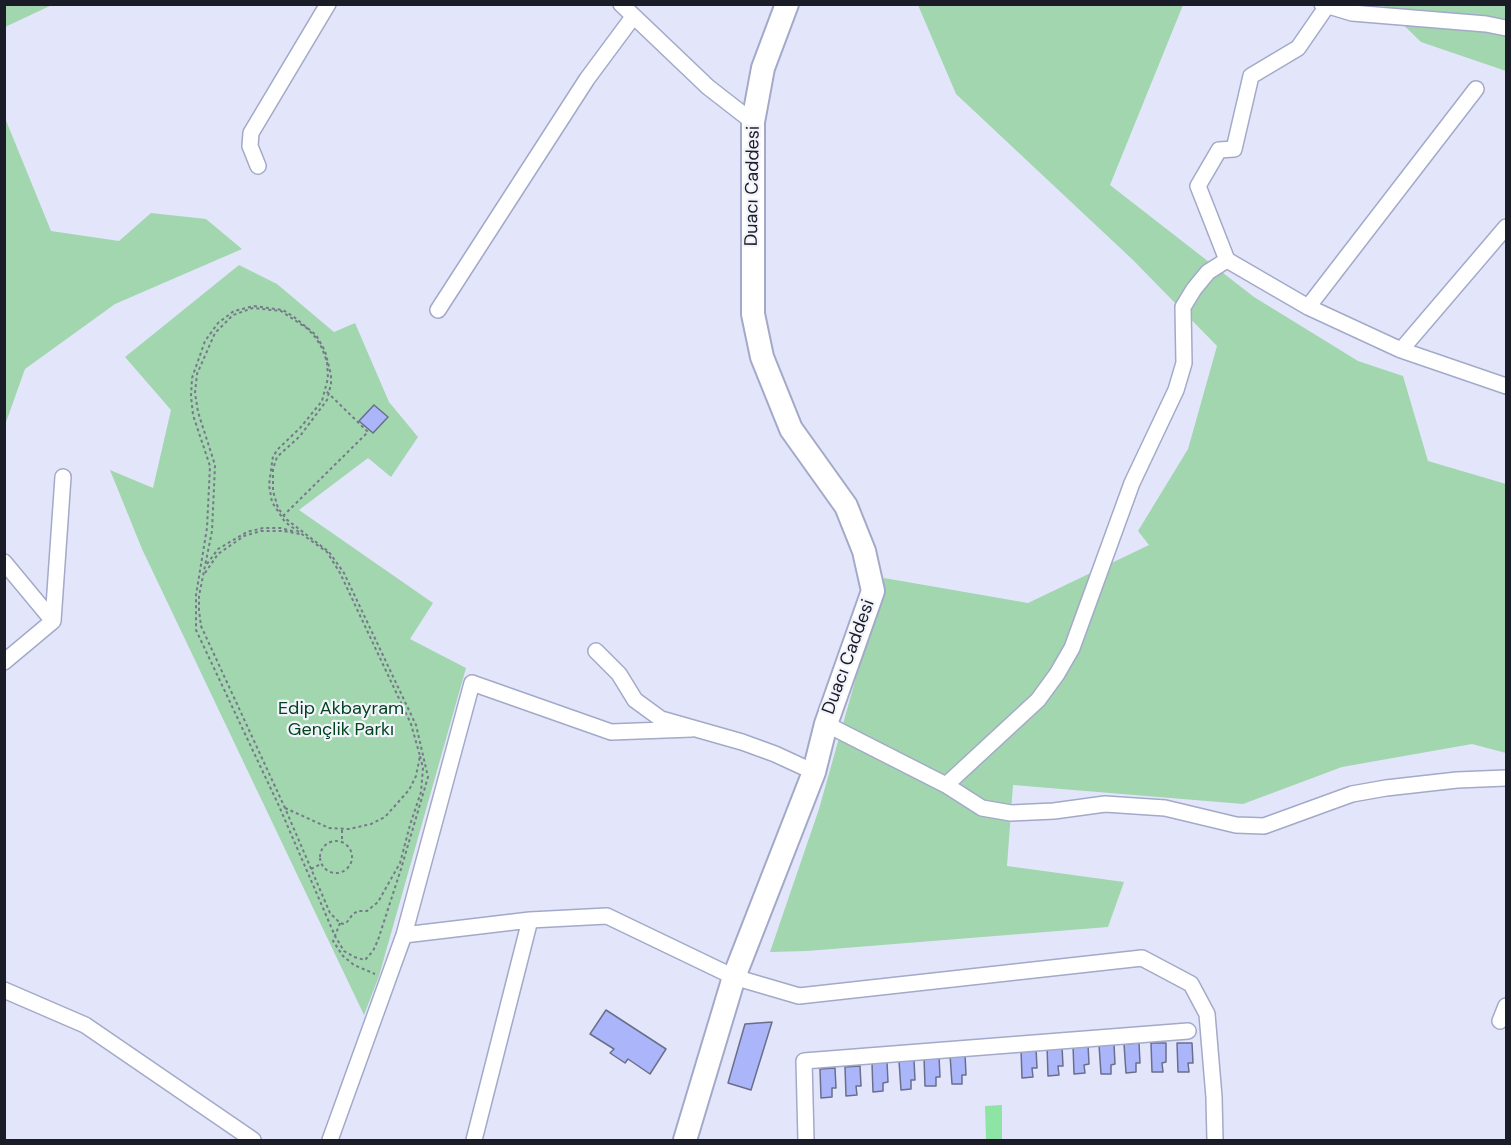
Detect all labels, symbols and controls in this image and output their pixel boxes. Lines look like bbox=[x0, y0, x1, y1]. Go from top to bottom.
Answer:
street label: Duacı Caddesi bbox=[741, 126, 765, 246]
street label: Duacı Caddesi bbox=[818, 597, 880, 717]
park label: Edip Akbayram Gençlik Parkı bbox=[278, 698, 404, 740]

